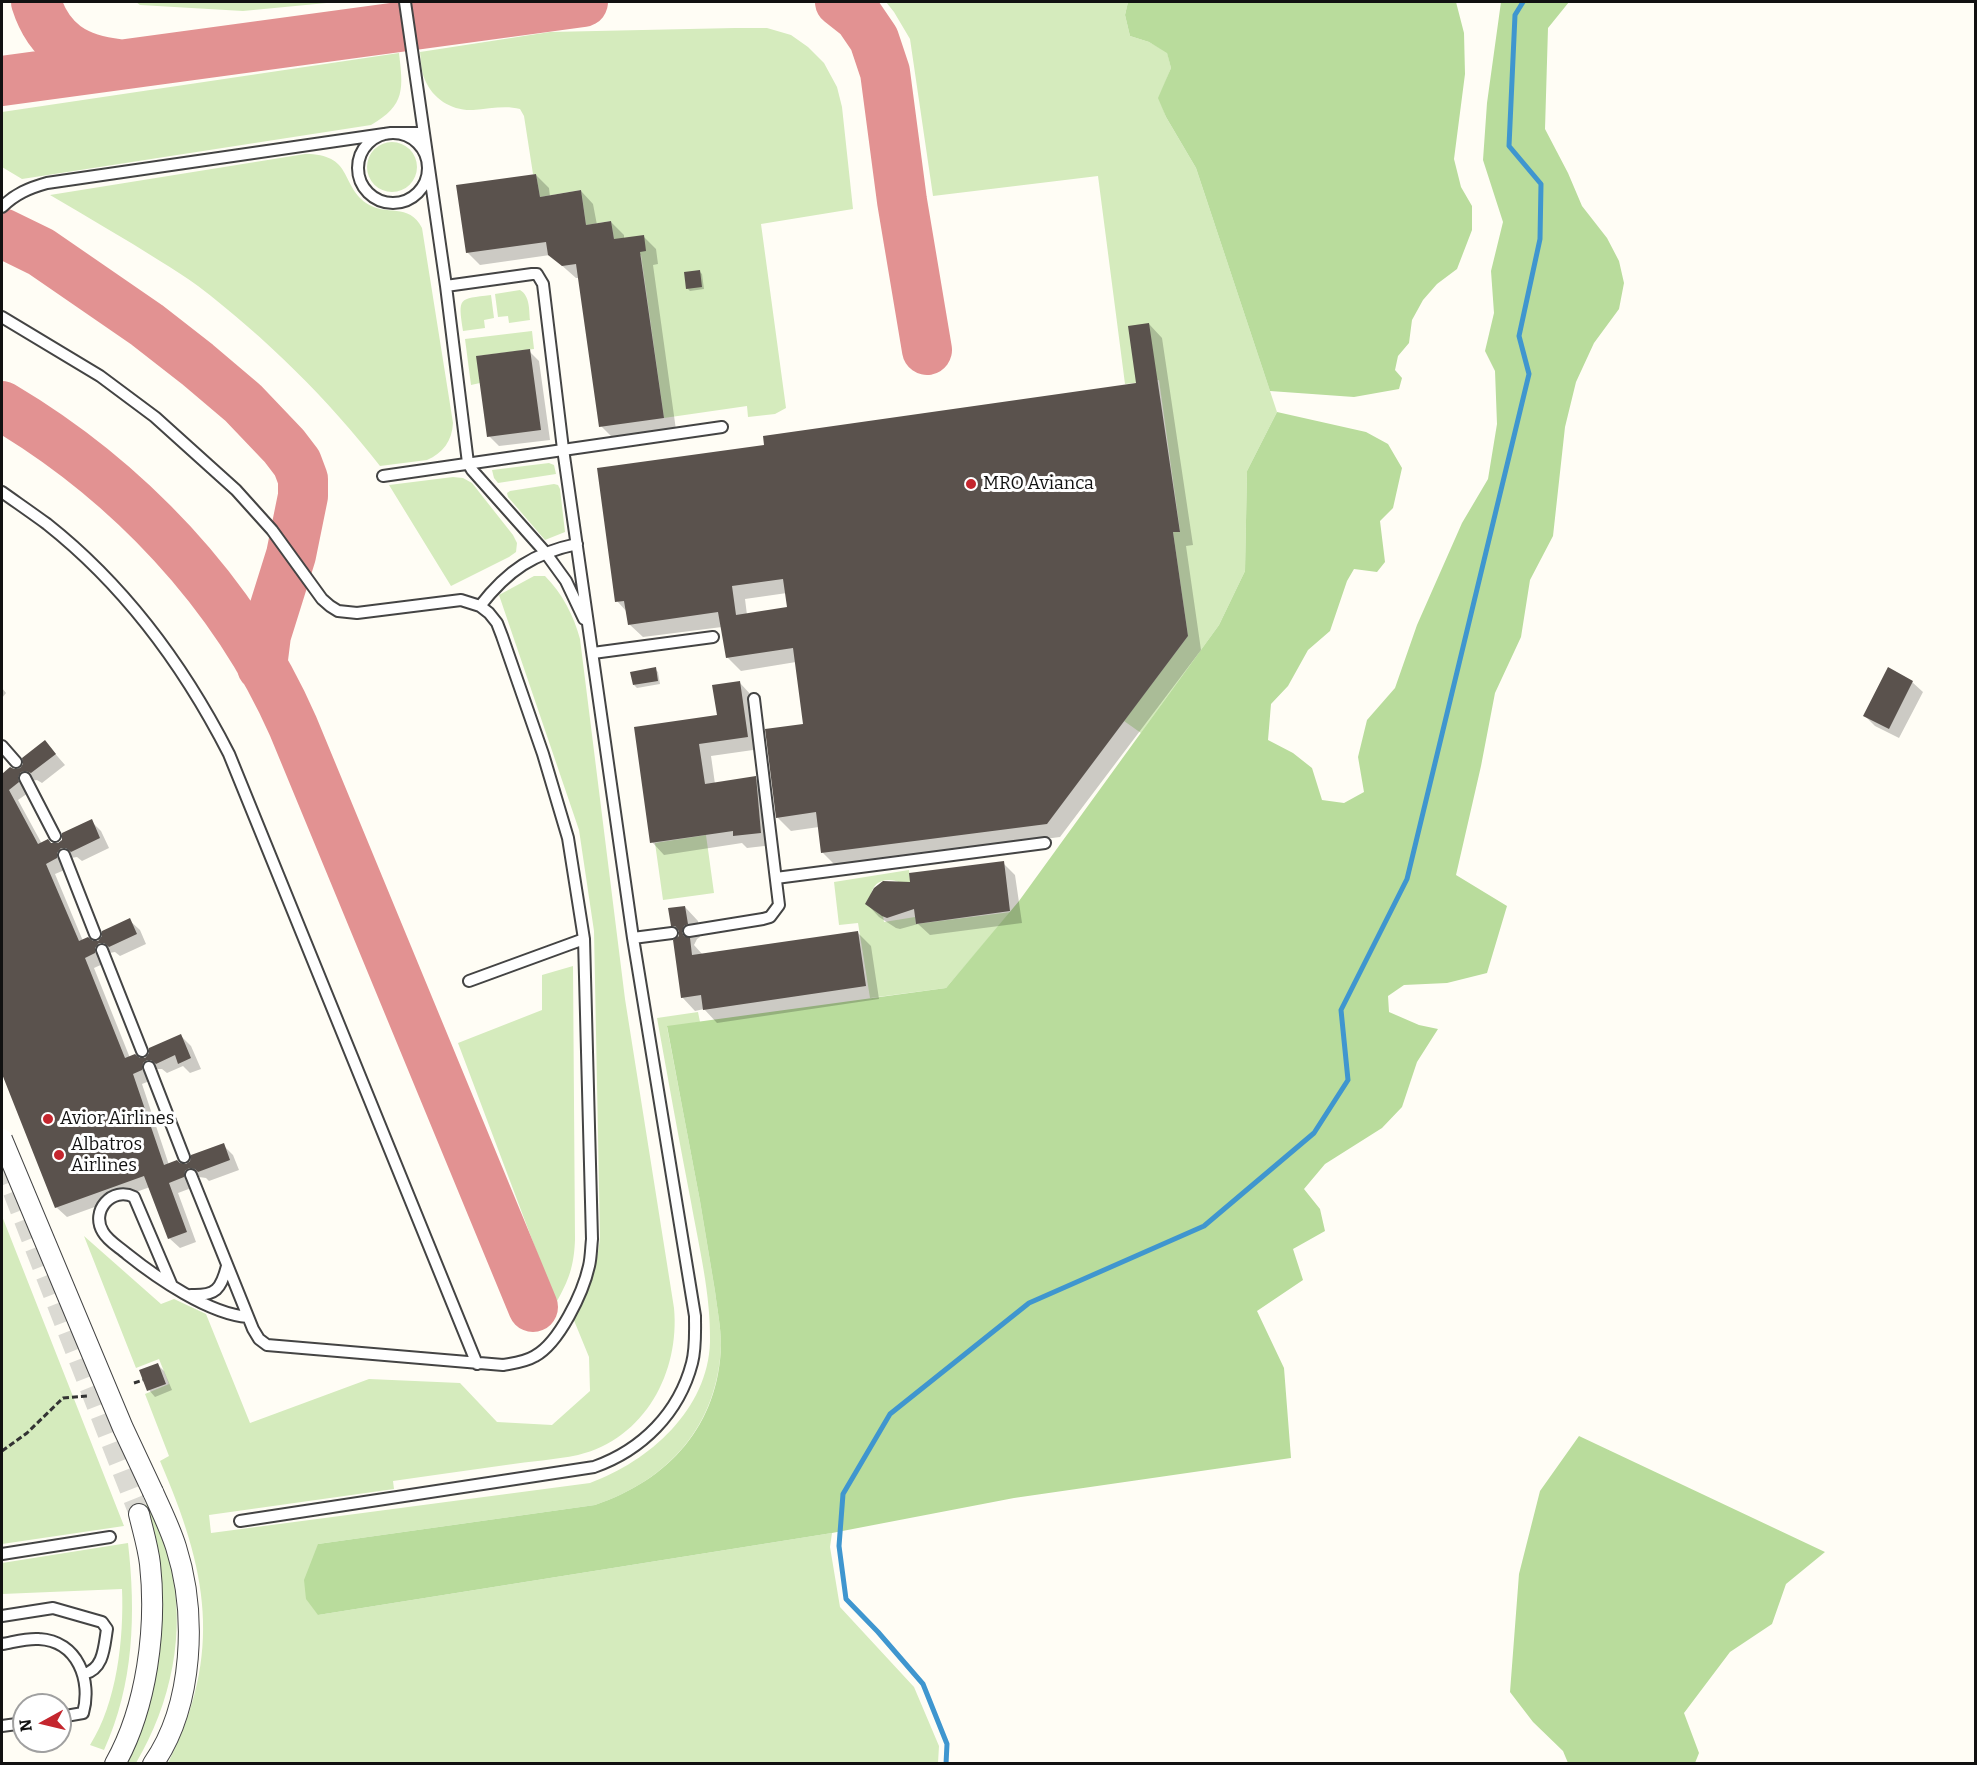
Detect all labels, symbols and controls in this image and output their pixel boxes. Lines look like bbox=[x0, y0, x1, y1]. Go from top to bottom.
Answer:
place label: MRO Avianca bbox=[983, 473, 1094, 495]
marker: MRO Avianca bbox=[964, 477, 978, 491]
place label: Avior Airlines bbox=[60, 1108, 174, 1130]
marker: Avior Airlines bbox=[41, 1112, 55, 1126]
place label: Albatros Airlines bbox=[71, 1134, 142, 1176]
marker: Albatros Airlines bbox=[52, 1148, 66, 1162]
north arrow bbox=[12, 1693, 72, 1753]
text: N bbox=[15, 1718, 36, 1733]

